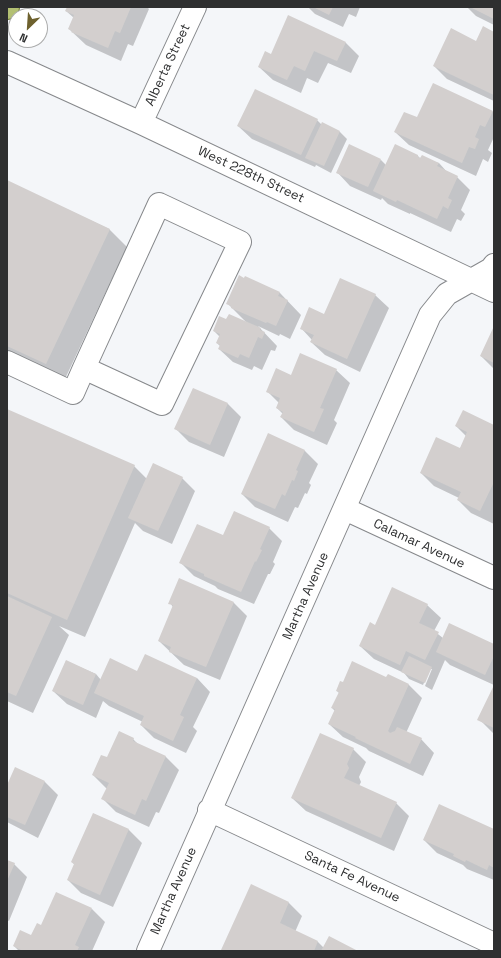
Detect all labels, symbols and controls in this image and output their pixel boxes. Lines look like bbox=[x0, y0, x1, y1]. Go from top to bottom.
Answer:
north arrow bbox=[8, 8, 48, 48]
street label: Alberta Street bbox=[142, 21, 194, 109]
text: N bbox=[17, 30, 30, 46]
street label: West 228th Street bbox=[195, 143, 307, 207]
street label: Calamar Avenue bbox=[371, 516, 467, 572]
street label: Martha Avenue bbox=[280, 550, 332, 642]
street label: Martha Avenue bbox=[148, 845, 200, 937]
street label: Santa Fe Avenue bbox=[302, 848, 402, 906]

